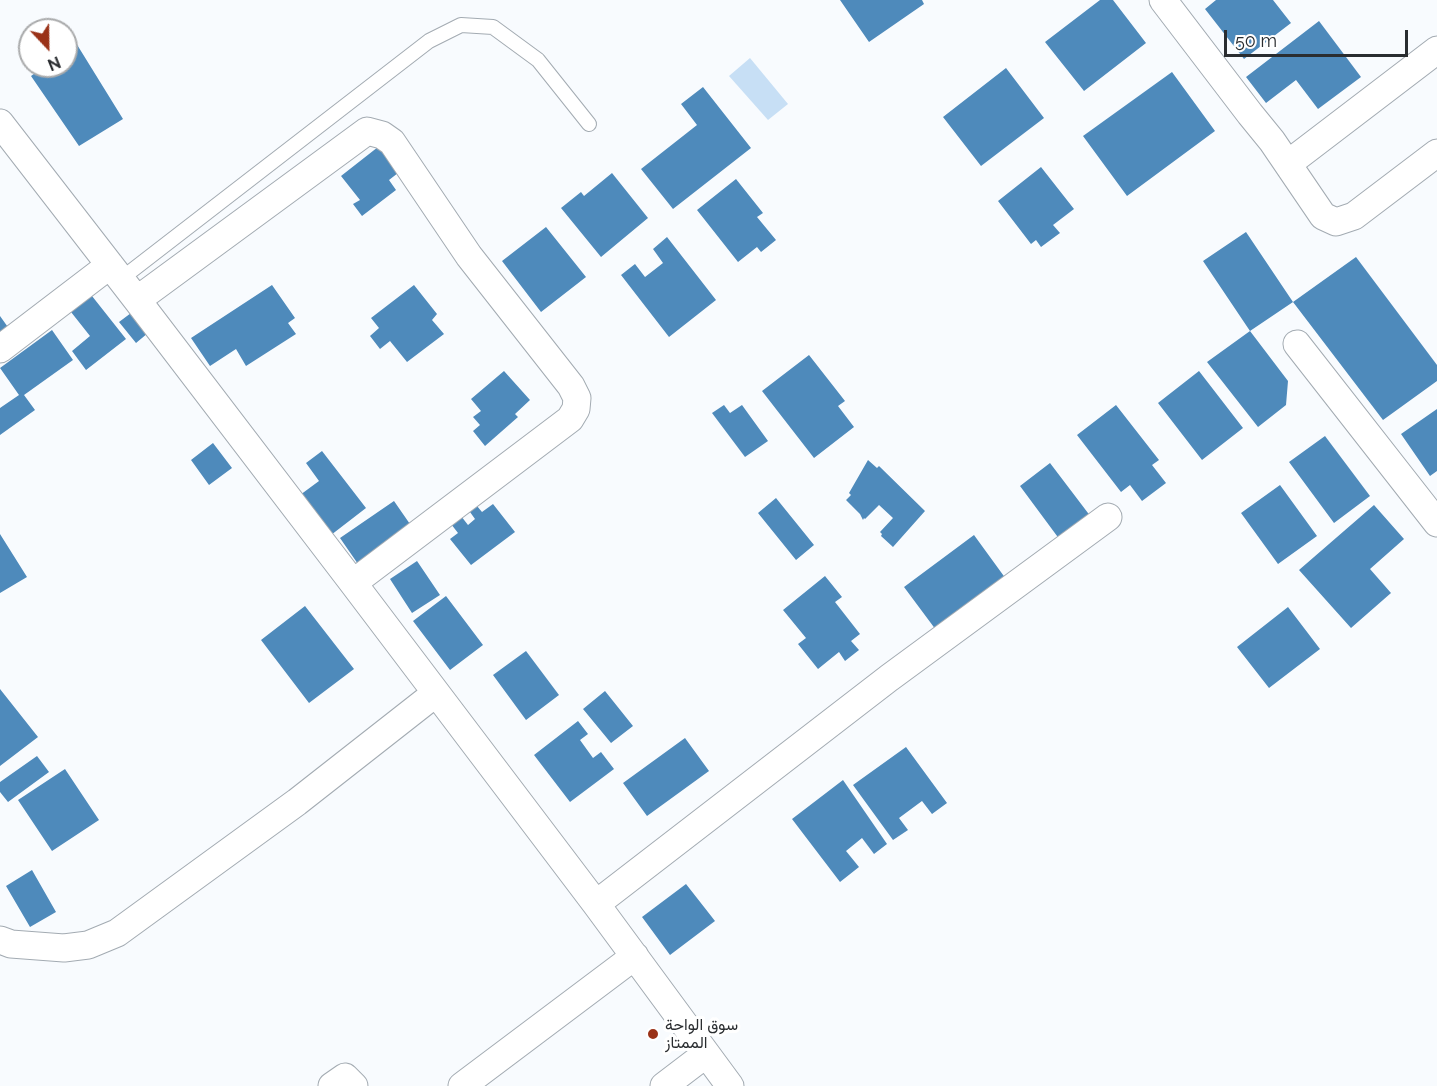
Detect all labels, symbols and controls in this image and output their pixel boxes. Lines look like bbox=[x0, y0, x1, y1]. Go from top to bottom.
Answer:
north arrow bbox=[18, 18, 78, 78]
scale bar bbox=[1227, 18, 1412, 56]
text: 50 m bbox=[1235, 30, 1277, 51]
text: N bbox=[45, 52, 63, 74]
place label: سوق الواحة الممتاز bbox=[665, 1015, 738, 1053]
marker: سوق الواحة الممتاز bbox=[646, 1027, 660, 1041]

